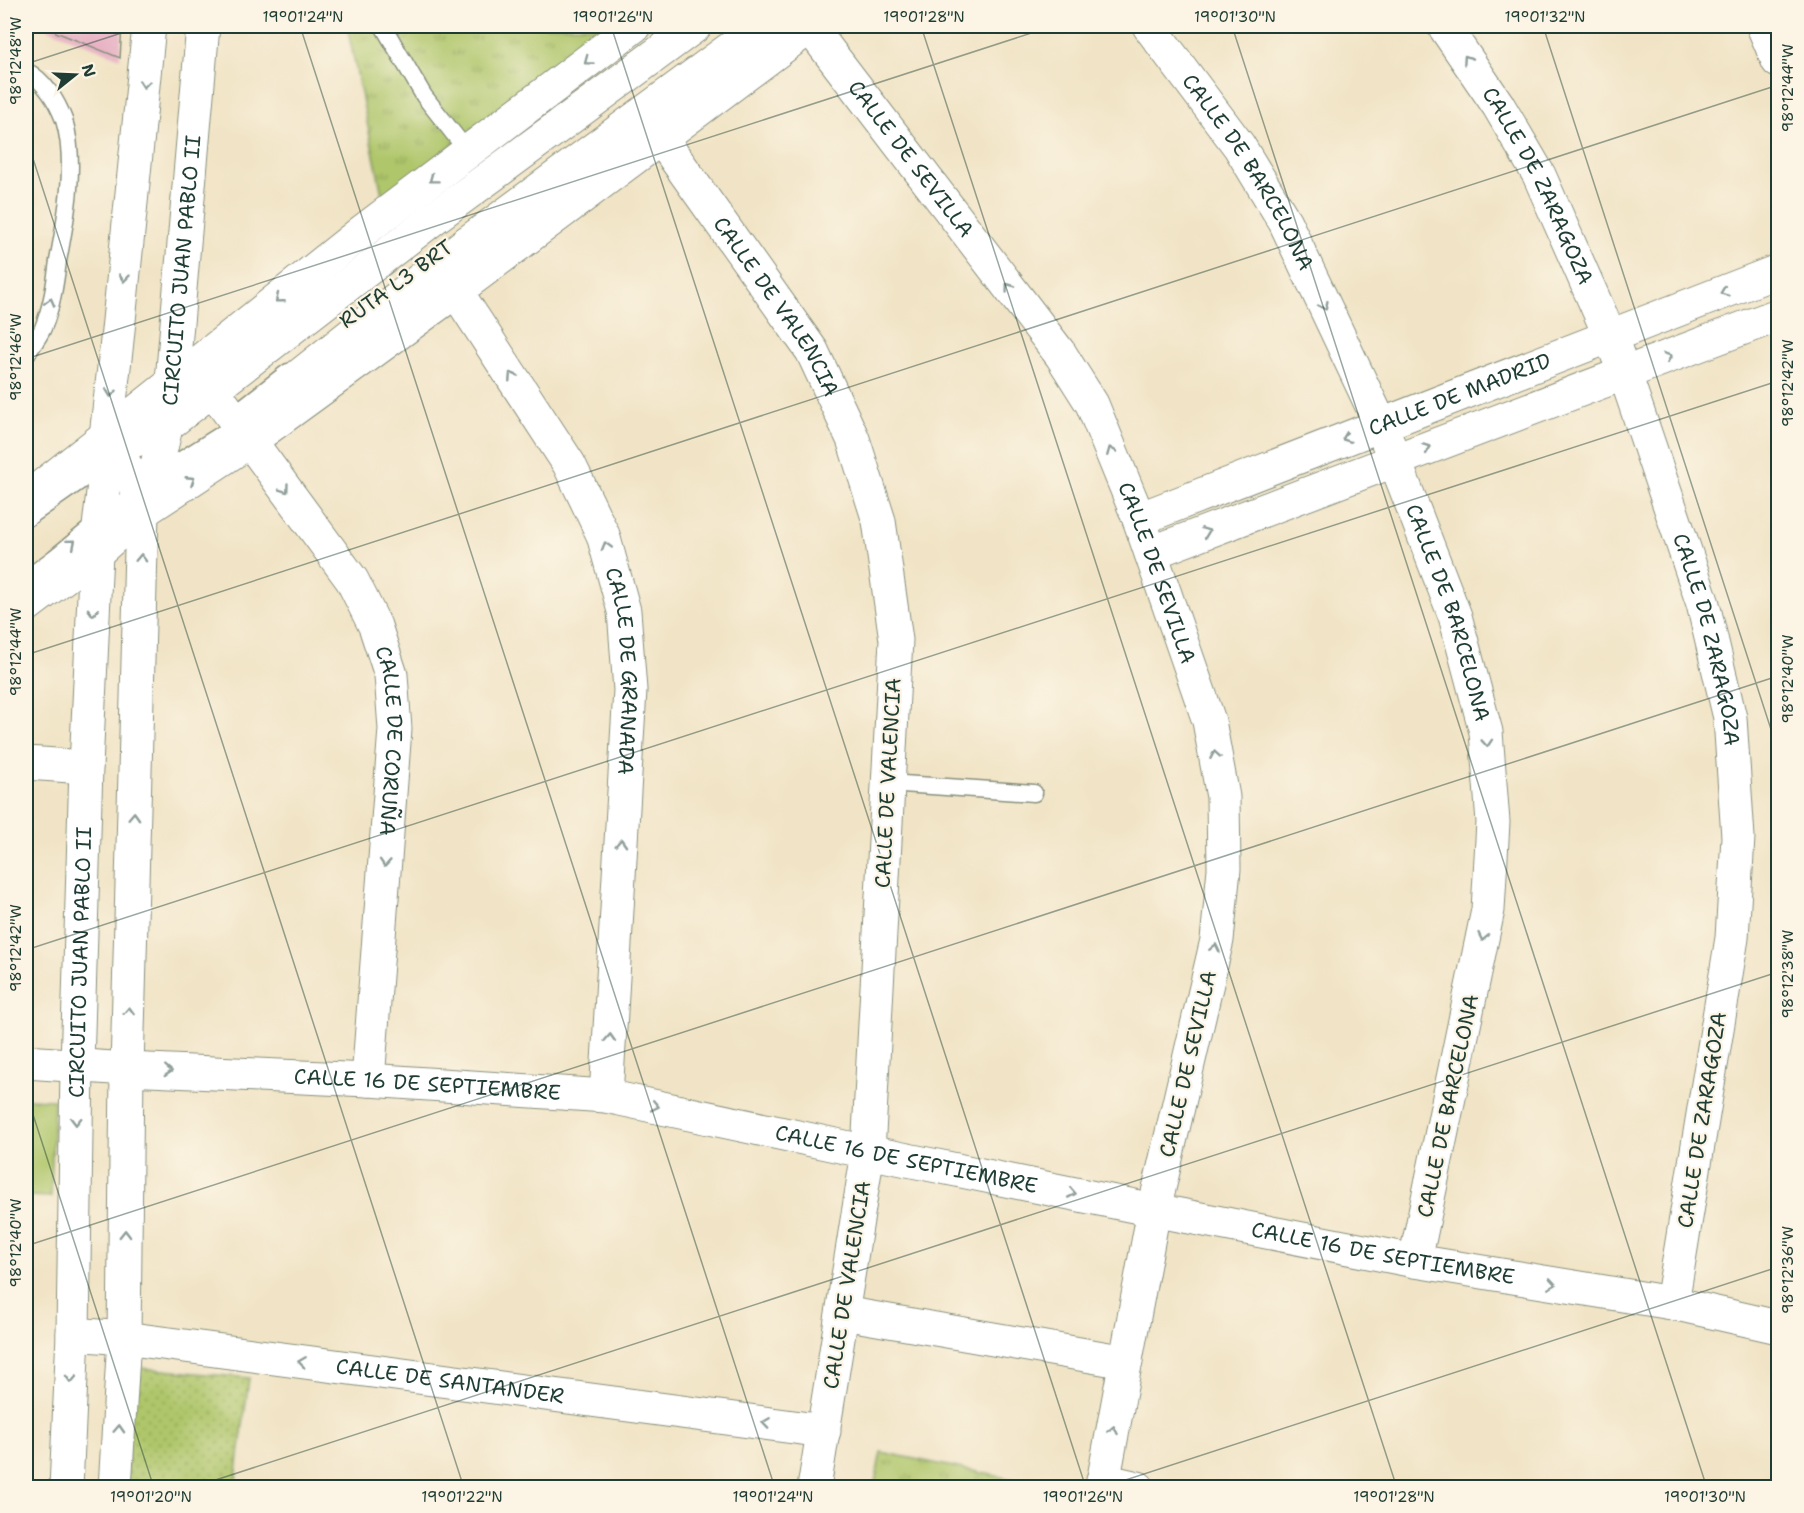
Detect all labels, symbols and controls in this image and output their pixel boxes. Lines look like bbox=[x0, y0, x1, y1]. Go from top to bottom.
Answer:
text: 19°01'24"N bbox=[262, 7, 344, 27]
text: 19°01'26"N bbox=[573, 7, 653, 27]
text: 19°01'28"N bbox=[883, 7, 965, 27]
text: 19°01'30"N bbox=[1194, 7, 1276, 27]
text: 19°01'32"N bbox=[1504, 7, 1586, 27]
text: 98°12'48"W bbox=[6, 17, 26, 105]
text: 98°12'44"W bbox=[1778, 44, 1798, 132]
north arrow bbox=[45, 45, 105, 105]
one-way arrow bbox=[583, 54, 594, 65]
one-way arrow bbox=[1463, 55, 1474, 66]
text: N bbox=[77, 61, 101, 80]
street label: CALLE DE BARCELONA bbox=[1176, 68, 1320, 275]
street label: CALLE DE SEVILLA bbox=[842, 74, 980, 243]
one-way arrow bbox=[138, 79, 151, 88]
street label: CALLE DE ZARAGOZA bbox=[1476, 81, 1600, 289]
street label: CIRCUITO JUAN PABLO II bbox=[156, 134, 207, 407]
one-way arrow bbox=[428, 172, 439, 183]
street label: CALLE DE VALENCIA bbox=[707, 211, 845, 401]
street label: RUTA L3 BRT bbox=[333, 233, 459, 335]
one-way arrow bbox=[118, 273, 131, 282]
one-way arrow bbox=[1005, 283, 1016, 294]
one-way arrow bbox=[1719, 285, 1730, 297]
one-way arrow bbox=[275, 291, 286, 302]
one-way arrow bbox=[43, 298, 56, 308]
one-way arrow bbox=[1317, 299, 1329, 310]
text: 98°12'46"W bbox=[6, 313, 26, 401]
text: 98°12'42"W bbox=[1778, 339, 1798, 427]
street label: CALLE DE MADRID bbox=[1364, 346, 1555, 443]
one-way arrow bbox=[1662, 352, 1673, 364]
one-way arrow bbox=[507, 372, 519, 382]
one-way arrow bbox=[105, 389, 118, 398]
one-way arrow bbox=[1341, 431, 1352, 443]
one-way arrow bbox=[1421, 443, 1432, 456]
one-way arrow bbox=[1106, 447, 1118, 458]
one-way arrow bbox=[185, 476, 196, 487]
street label: CALLE DE SEVILLA bbox=[1111, 478, 1202, 667]
one-way arrow bbox=[278, 482, 289, 493]
street label: CALLE DE BARCELONA bbox=[1399, 500, 1497, 725]
one-way arrow bbox=[1200, 527, 1210, 540]
street label: CALLE DE ZARAGOZA bbox=[1666, 530, 1746, 747]
one-way arrow bbox=[65, 540, 76, 551]
one-way arrow bbox=[601, 541, 613, 552]
one-way arrow bbox=[135, 553, 147, 562]
street label: CALLE DE GRANADA bbox=[599, 564, 644, 776]
one-way arrow bbox=[87, 607, 100, 616]
text: 98°12'44"W bbox=[6, 608, 26, 696]
text: 98°12'40"W bbox=[1778, 634, 1798, 724]
street label: CALLE DE CORUÑA bbox=[368, 642, 409, 837]
street label: CALLE DE VALENCIA bbox=[869, 677, 907, 889]
one-way arrow bbox=[1480, 739, 1493, 748]
one-way arrow bbox=[1209, 750, 1222, 760]
one-way arrow bbox=[128, 811, 140, 820]
street label: CIRCUITO JUAN PABLO II bbox=[63, 826, 98, 1098]
one-way arrow bbox=[615, 838, 628, 847]
one-way arrow bbox=[379, 859, 392, 868]
text: 98°12'42"W bbox=[6, 904, 26, 992]
text: 98°12'38"W bbox=[1778, 930, 1798, 1018]
one-way arrow bbox=[1477, 932, 1490, 942]
one-way arrow bbox=[1208, 944, 1221, 954]
street label: CALLE DE SEVILLA bbox=[1153, 968, 1223, 1160]
street label: CALLE DE BARCELONA bbox=[1411, 992, 1485, 1220]
one-way arrow bbox=[123, 1006, 135, 1015]
street label: CALLE DE ZARAGOZA bbox=[1671, 1010, 1733, 1230]
one-way arrow bbox=[603, 1033, 616, 1042]
street label: CALLE 16 DE SEPTIEMBRE bbox=[293, 1063, 562, 1107]
one-way arrow bbox=[163, 1065, 172, 1078]
one-way arrow bbox=[650, 1099, 660, 1112]
one-way arrow bbox=[70, 1117, 82, 1126]
street label: CALLE 16 DE SEPTIEMBRE bbox=[772, 1119, 1040, 1200]
street label: CALLE DE VALENCIA bbox=[817, 1179, 877, 1391]
one-way arrow bbox=[1067, 1186, 1077, 1199]
text: 98°12'40"W bbox=[6, 1198, 26, 1288]
street label: CALLE 16 DE SEPTIEMBRE bbox=[1249, 1215, 1517, 1291]
text: 98°12'36"W bbox=[1778, 1226, 1798, 1314]
one-way arrow bbox=[119, 1230, 132, 1239]
one-way arrow bbox=[1548, 1277, 1557, 1289]
street label: CALLE DE SANTANDER bbox=[334, 1352, 566, 1410]
one-way arrow bbox=[298, 1356, 307, 1368]
one-way arrow bbox=[64, 1375, 77, 1384]
one-way arrow bbox=[762, 1418, 771, 1430]
one-way arrow bbox=[112, 1425, 125, 1434]
one-way arrow bbox=[1106, 1425, 1119, 1435]
text: 19°01'20"N bbox=[110, 1487, 192, 1507]
text: 19°01'22"N bbox=[421, 1487, 503, 1507]
text: 19°01'24"N bbox=[732, 1487, 814, 1507]
text: 19°01'26"N bbox=[1043, 1487, 1123, 1507]
text: 19°01'28"N bbox=[1353, 1487, 1435, 1507]
text: 19°01'30"N bbox=[1664, 1487, 1746, 1507]

